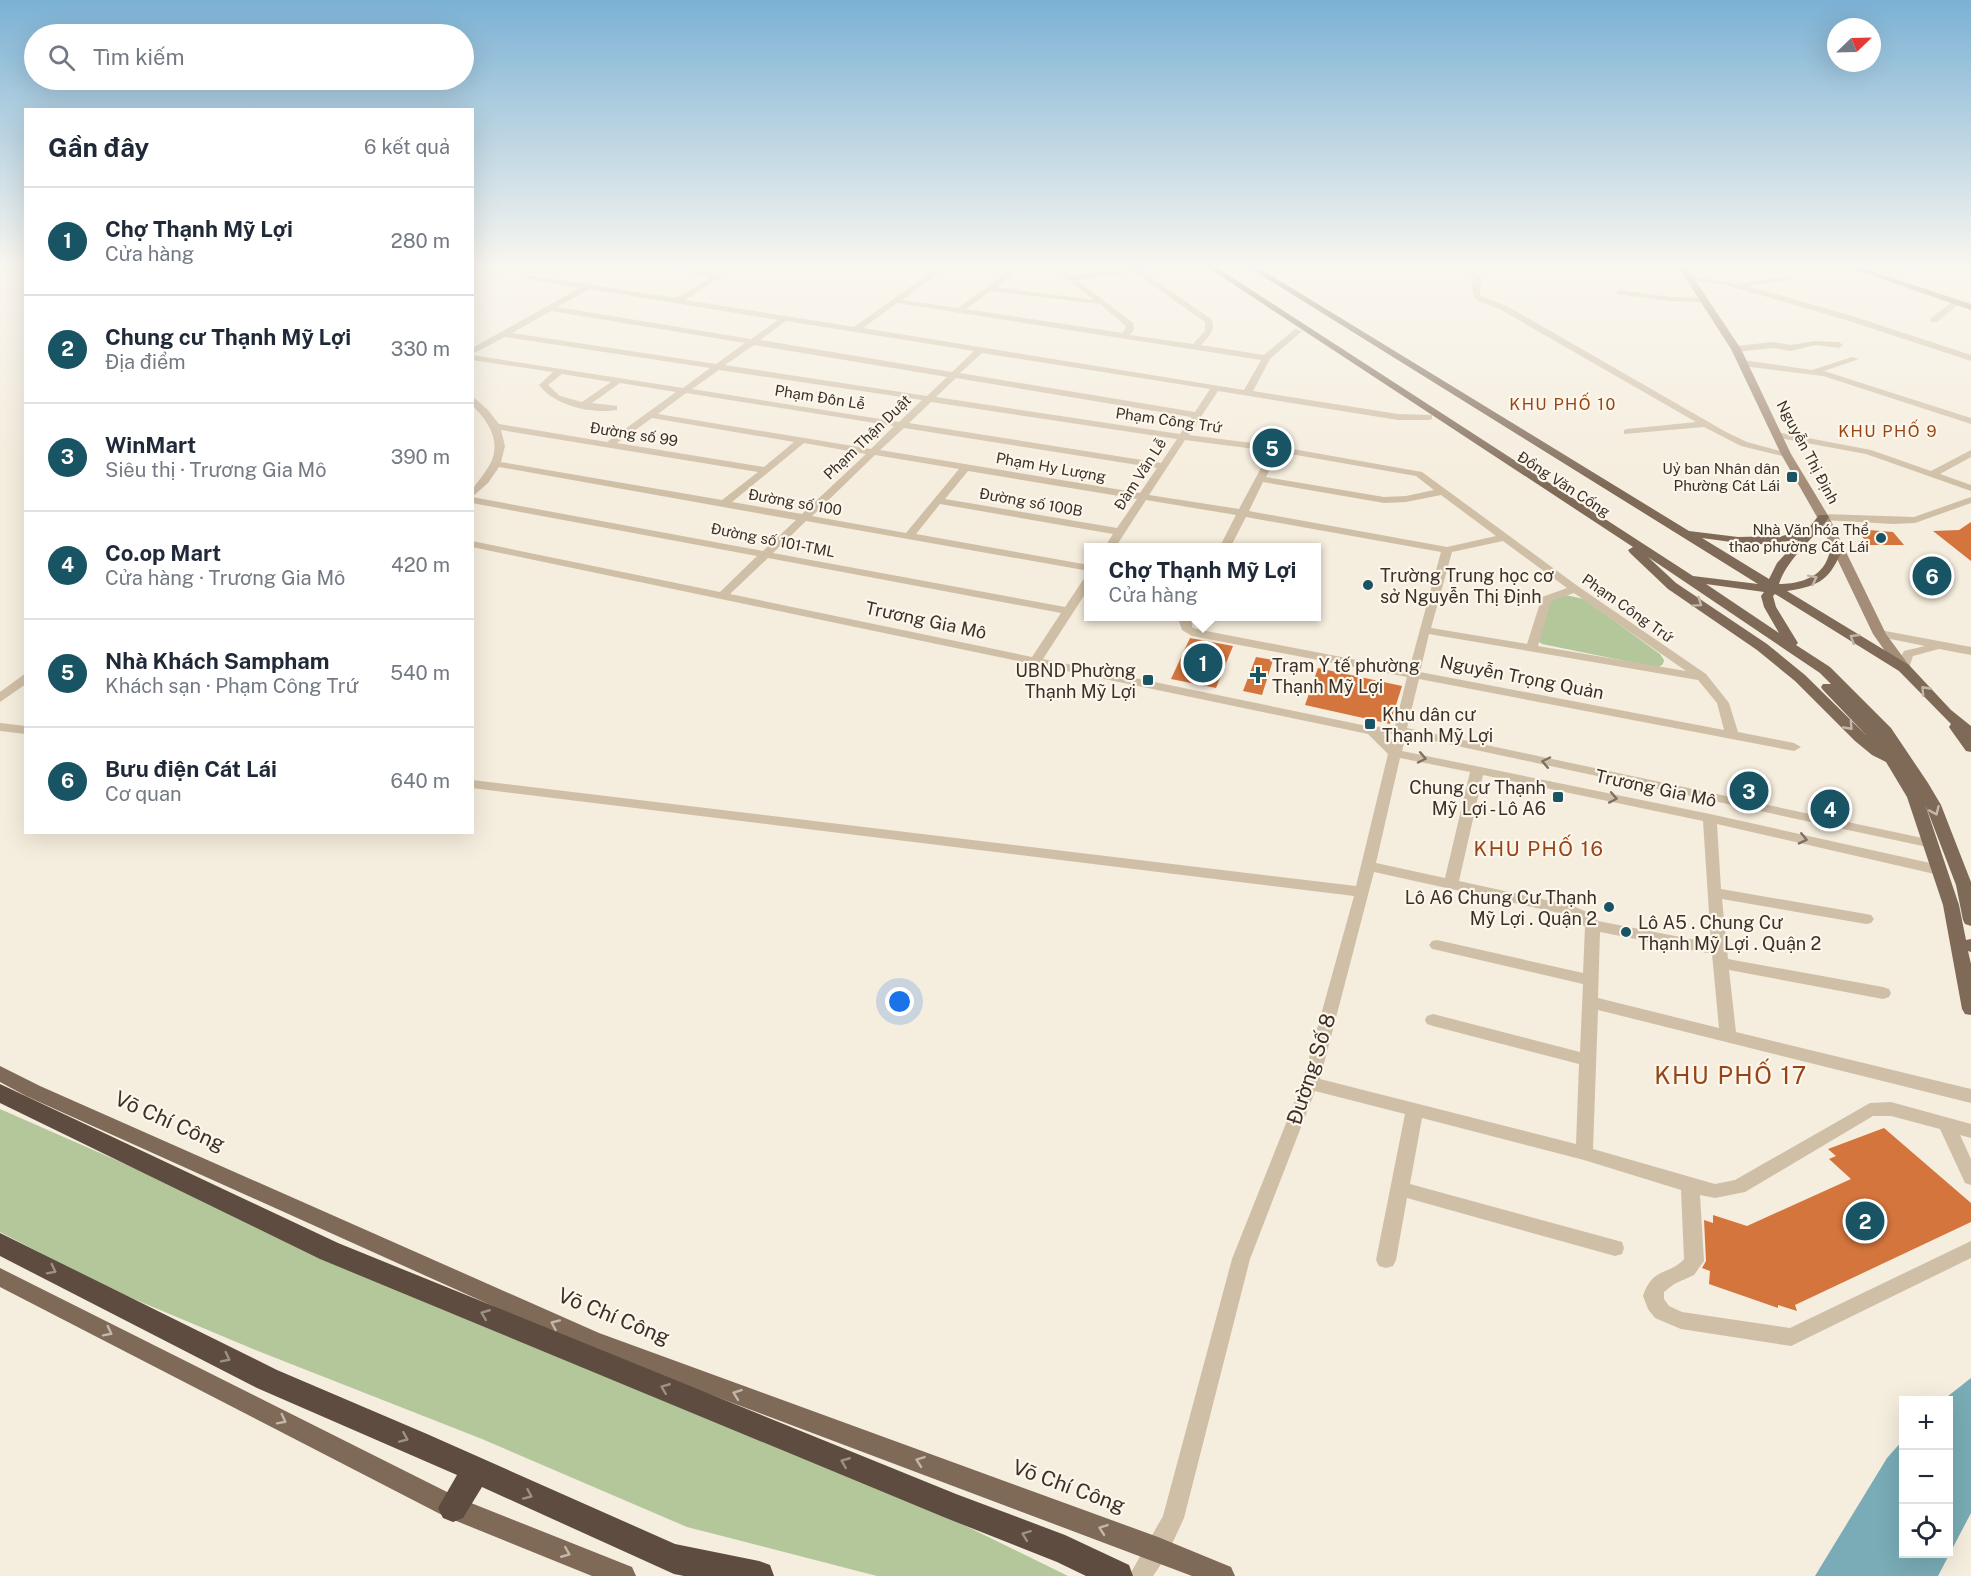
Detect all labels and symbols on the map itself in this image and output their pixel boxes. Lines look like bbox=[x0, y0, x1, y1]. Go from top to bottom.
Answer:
north arrow bbox=[1827, 18, 1881, 72]
street label: Phạm Đôn Lễ bbox=[774, 381, 866, 413]
street label: Phạm Thận Duật bbox=[820, 391, 914, 483]
district label: KHU PHỐ 10 bbox=[1509, 392, 1617, 414]
street label: Nguyễn Thị Định bbox=[1774, 398, 1842, 506]
street label: Phạm Công Trứ bbox=[1115, 404, 1224, 436]
street label: Đường số 99 bbox=[589, 419, 679, 449]
district label: KHU PHỐ 9 bbox=[1838, 419, 1938, 441]
pin: 5 bbox=[1252, 426, 1292, 470]
street label: Đàm Văn Lễ bbox=[1111, 435, 1169, 513]
street label: Đồng Văn Cống bbox=[1514, 448, 1614, 520]
street label: Phạm Hy Lượng bbox=[995, 449, 1107, 485]
place label: Uỷ ban Nhân dân Phường Cát Lái bbox=[1662, 460, 1780, 494]
marker: Uỷ ban Nhân dân Phường Cát Lái bbox=[1785, 470, 1799, 484]
street label: Đường số 100 bbox=[747, 485, 843, 519]
street label: Đường số 100B bbox=[978, 485, 1084, 519]
street label: Đường số 101-TML bbox=[709, 520, 837, 560]
place label: Nhà Văn hóa Thể thao phường Cát Lái bbox=[1728, 521, 1869, 555]
marker: Nhà Văn hóa Thể thao phường Cát Lái bbox=[1874, 531, 1888, 545]
pin: 6 bbox=[1912, 554, 1952, 598]
place label: Trường Trung học cơ sở Nguyễn Thị Định bbox=[1380, 565, 1554, 607]
street label: Phạm Công Trứ bbox=[1579, 570, 1677, 646]
one-way arrow bbox=[1807, 574, 1818, 586]
marker: Trường Trung học cơ sở Nguyễn Thị Định bbox=[1361, 578, 1375, 592]
one-way arrow bbox=[1691, 596, 1702, 607]
street label: Trương Gia Mô bbox=[864, 597, 988, 643]
one-way arrow bbox=[1850, 634, 1860, 646]
pin: 1 bbox=[1184, 640, 1222, 686]
street label: Nguyễn Trọng Quản bbox=[1438, 651, 1606, 703]
place label: Trạm Y tế phường Thạnh Mỹ Lợi bbox=[1272, 655, 1420, 697]
place label: UBND Phường Thạnh Mỹ Lợi bbox=[1015, 660, 1136, 702]
marker: Trạm Y tế phường Thạnh Mỹ Lợi bbox=[1249, 666, 1267, 684]
marker: UBND Phường Thạnh Mỹ Lợi bbox=[1141, 673, 1155, 687]
one-way arrow bbox=[1921, 687, 1932, 697]
place label: Khu dân cư Thạnh Mỹ Lợi bbox=[1382, 704, 1493, 746]
marker: Khu dân cư Thạnh Mỹ Lợi bbox=[1363, 717, 1377, 731]
one-way arrow bbox=[1841, 719, 1852, 730]
one-way arrow bbox=[1416, 751, 1426, 764]
one-way arrow bbox=[1541, 756, 1551, 769]
street label: Trương Gia Mô bbox=[1594, 765, 1718, 811]
pin: 3 bbox=[1730, 768, 1768, 814]
place label: Chung cư Thạnh Mỹ Lợi - Lô A6 bbox=[1409, 777, 1546, 819]
pin: 4 bbox=[1810, 786, 1850, 832]
marker: Chung cư Thạnh Mỹ Lợi - Lô A6 bbox=[1551, 790, 1565, 804]
one-way arrow bbox=[1607, 791, 1617, 804]
one-way arrow bbox=[1928, 804, 1940, 815]
one-way arrow bbox=[1798, 831, 1808, 844]
district label: KHU PHỐ 16 bbox=[1474, 834, 1604, 861]
place label: Lô A6 Chung Cư Thạnh Mỹ Lợi . Quận 2 bbox=[1405, 887, 1597, 929]
marker: Lô A6 Chung Cư Thạnh Mỹ Lợi . Quận 2 bbox=[1602, 900, 1616, 914]
place label: Lô A5 . Chung Cư Thạnh Mỹ Lợi . Quận 2 bbox=[1638, 912, 1821, 954]
marker: Lô A5 . Chung Cư Thạnh Mỹ Lợi . Quận 2 bbox=[1619, 925, 1633, 939]
your location bbox=[885, 987, 914, 1016]
street label: Đường Số 8 bbox=[1281, 1010, 1341, 1128]
district label: KHU PHỐ 17 bbox=[1654, 1058, 1808, 1089]
street label: Võ Chí Công bbox=[111, 1086, 229, 1156]
pin: 2 bbox=[1846, 1198, 1884, 1244]
one-way arrow bbox=[46, 1263, 57, 1275]
street label: Võ Chí Công bbox=[554, 1282, 674, 1350]
one-way arrow bbox=[480, 1309, 491, 1321]
one-way arrow bbox=[551, 1319, 562, 1331]
one-way arrow bbox=[102, 1325, 113, 1336]
one-way arrow bbox=[220, 1351, 231, 1363]
one-way arrow bbox=[661, 1383, 672, 1395]
one-way arrow bbox=[732, 1388, 743, 1401]
one-way arrow bbox=[276, 1413, 287, 1425]
one-way arrow bbox=[398, 1431, 409, 1443]
street label: Võ Chí Công bbox=[1009, 1454, 1129, 1518]
one-way arrow bbox=[915, 1456, 926, 1469]
one-way arrow bbox=[841, 1457, 852, 1469]
one-way arrow bbox=[522, 1488, 533, 1500]
one-way arrow bbox=[1098, 1524, 1109, 1536]
one-way arrow bbox=[1022, 1530, 1033, 1542]
one-way arrow bbox=[560, 1546, 571, 1558]

